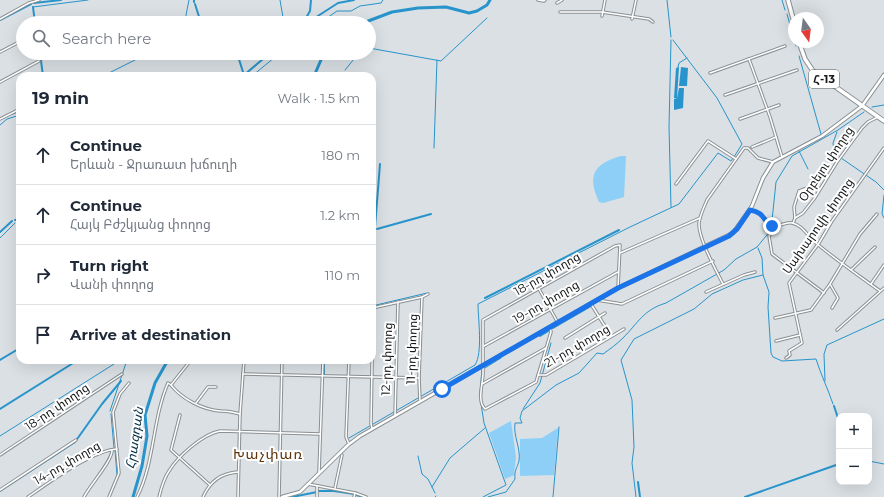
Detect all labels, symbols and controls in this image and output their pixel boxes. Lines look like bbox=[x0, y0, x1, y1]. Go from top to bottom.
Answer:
north arrow bbox=[788, 12, 824, 48]
search box bbox=[16, 16, 376, 60]
icon: search bbox=[30, 27, 52, 49]
text: Search here bbox=[62, 29, 151, 48]
road number: Հ-13 bbox=[809, 70, 839, 88]
text: 19 min bbox=[32, 88, 89, 108]
text: Walk · 1.5 km bbox=[278, 90, 360, 106]
street label: Օրբելու փողոց bbox=[795, 123, 856, 204]
text: Continue bbox=[70, 136, 142, 155]
icon: ahead bbox=[32, 144, 54, 166]
text: 180 m bbox=[321, 147, 360, 163]
text: Երևան - Ջրառատ խճուղի bbox=[70, 156, 237, 172]
street label: Սախարովի փողոց bbox=[779, 175, 856, 277]
text: Continue bbox=[70, 196, 142, 215]
icon: ahead bbox=[32, 204, 54, 226]
text: 1.2 km bbox=[320, 207, 360, 223]
text: Հայկ Բժշկյանց փողոց bbox=[70, 216, 211, 232]
route end bbox=[763, 217, 781, 235]
street label: 18-րդ փողոց bbox=[511, 249, 583, 299]
text: Turn right bbox=[70, 256, 149, 275]
icon: right bbox=[32, 264, 54, 286]
text: 110 m bbox=[325, 267, 360, 283]
text: Վանի փողոց bbox=[70, 276, 154, 292]
street label: 19-րդ փողոց bbox=[510, 277, 582, 327]
street label: 11-րդ փողոց bbox=[403, 313, 420, 385]
street label: 21-րդ փողոց bbox=[541, 321, 612, 370]
street label: 12-րդ փողոց bbox=[378, 322, 395, 396]
icon: arrive bbox=[32, 324, 54, 346]
text: Arrive at destination bbox=[70, 325, 231, 344]
street label: 18-րդ փողոց bbox=[22, 380, 92, 434]
route start bbox=[433, 380, 451, 398]
water label: Հրազդան bbox=[122, 405, 147, 470]
map controls bbox=[836, 413, 872, 485]
button: + bbox=[836, 413, 872, 449]
street label: 14-րդ փողոց bbox=[31, 437, 103, 488]
district label: Խաչփառ bbox=[233, 445, 303, 463]
button: − bbox=[836, 449, 872, 485]

